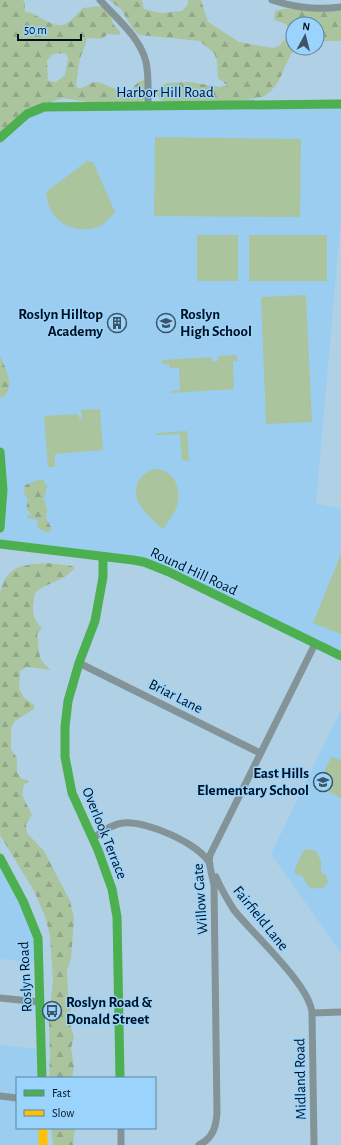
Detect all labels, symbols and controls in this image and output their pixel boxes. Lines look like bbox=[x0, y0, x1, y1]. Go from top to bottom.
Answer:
scale bar bbox=[18, 16, 81, 42]
north arrow bbox=[285, 16, 325, 56]
text: N bbox=[302, 21, 311, 32]
text: 50 m bbox=[24, 24, 47, 36]
street label: Harbor Hill Road bbox=[116, 85, 214, 100]
place label: Roslyn Hilltop Academy bbox=[18, 307, 103, 339]
place label: Roslyn High School bbox=[180, 307, 252, 339]
building icon: Roslyn Hilltop Academy bbox=[106, 312, 128, 334]
school or university icon: Roslyn High School bbox=[155, 312, 177, 334]
street label: Round Hill Road bbox=[148, 545, 240, 598]
street label: Briar Lane bbox=[146, 677, 205, 716]
place label: East Hills Elementary School bbox=[197, 766, 309, 798]
school or university icon: East Hills Elementary School bbox=[312, 771, 334, 793]
street label: Overlook Terrace bbox=[79, 785, 130, 881]
street label: Willow Gate bbox=[191, 863, 210, 935]
street label: Fairfield Lane bbox=[230, 883, 291, 954]
street label: Roslyn Road bbox=[16, 941, 35, 1013]
place label: Roslyn Road & Donald Street bbox=[66, 995, 153, 1027]
bus stop icon: Roslyn Road & Donald Street bbox=[41, 1000, 63, 1022]
street label: Midland Road bbox=[292, 1038, 309, 1120]
legend bbox=[16, 1077, 156, 1129]
text: Fast bbox=[52, 1087, 71, 1099]
text: Slow bbox=[52, 1107, 74, 1119]

